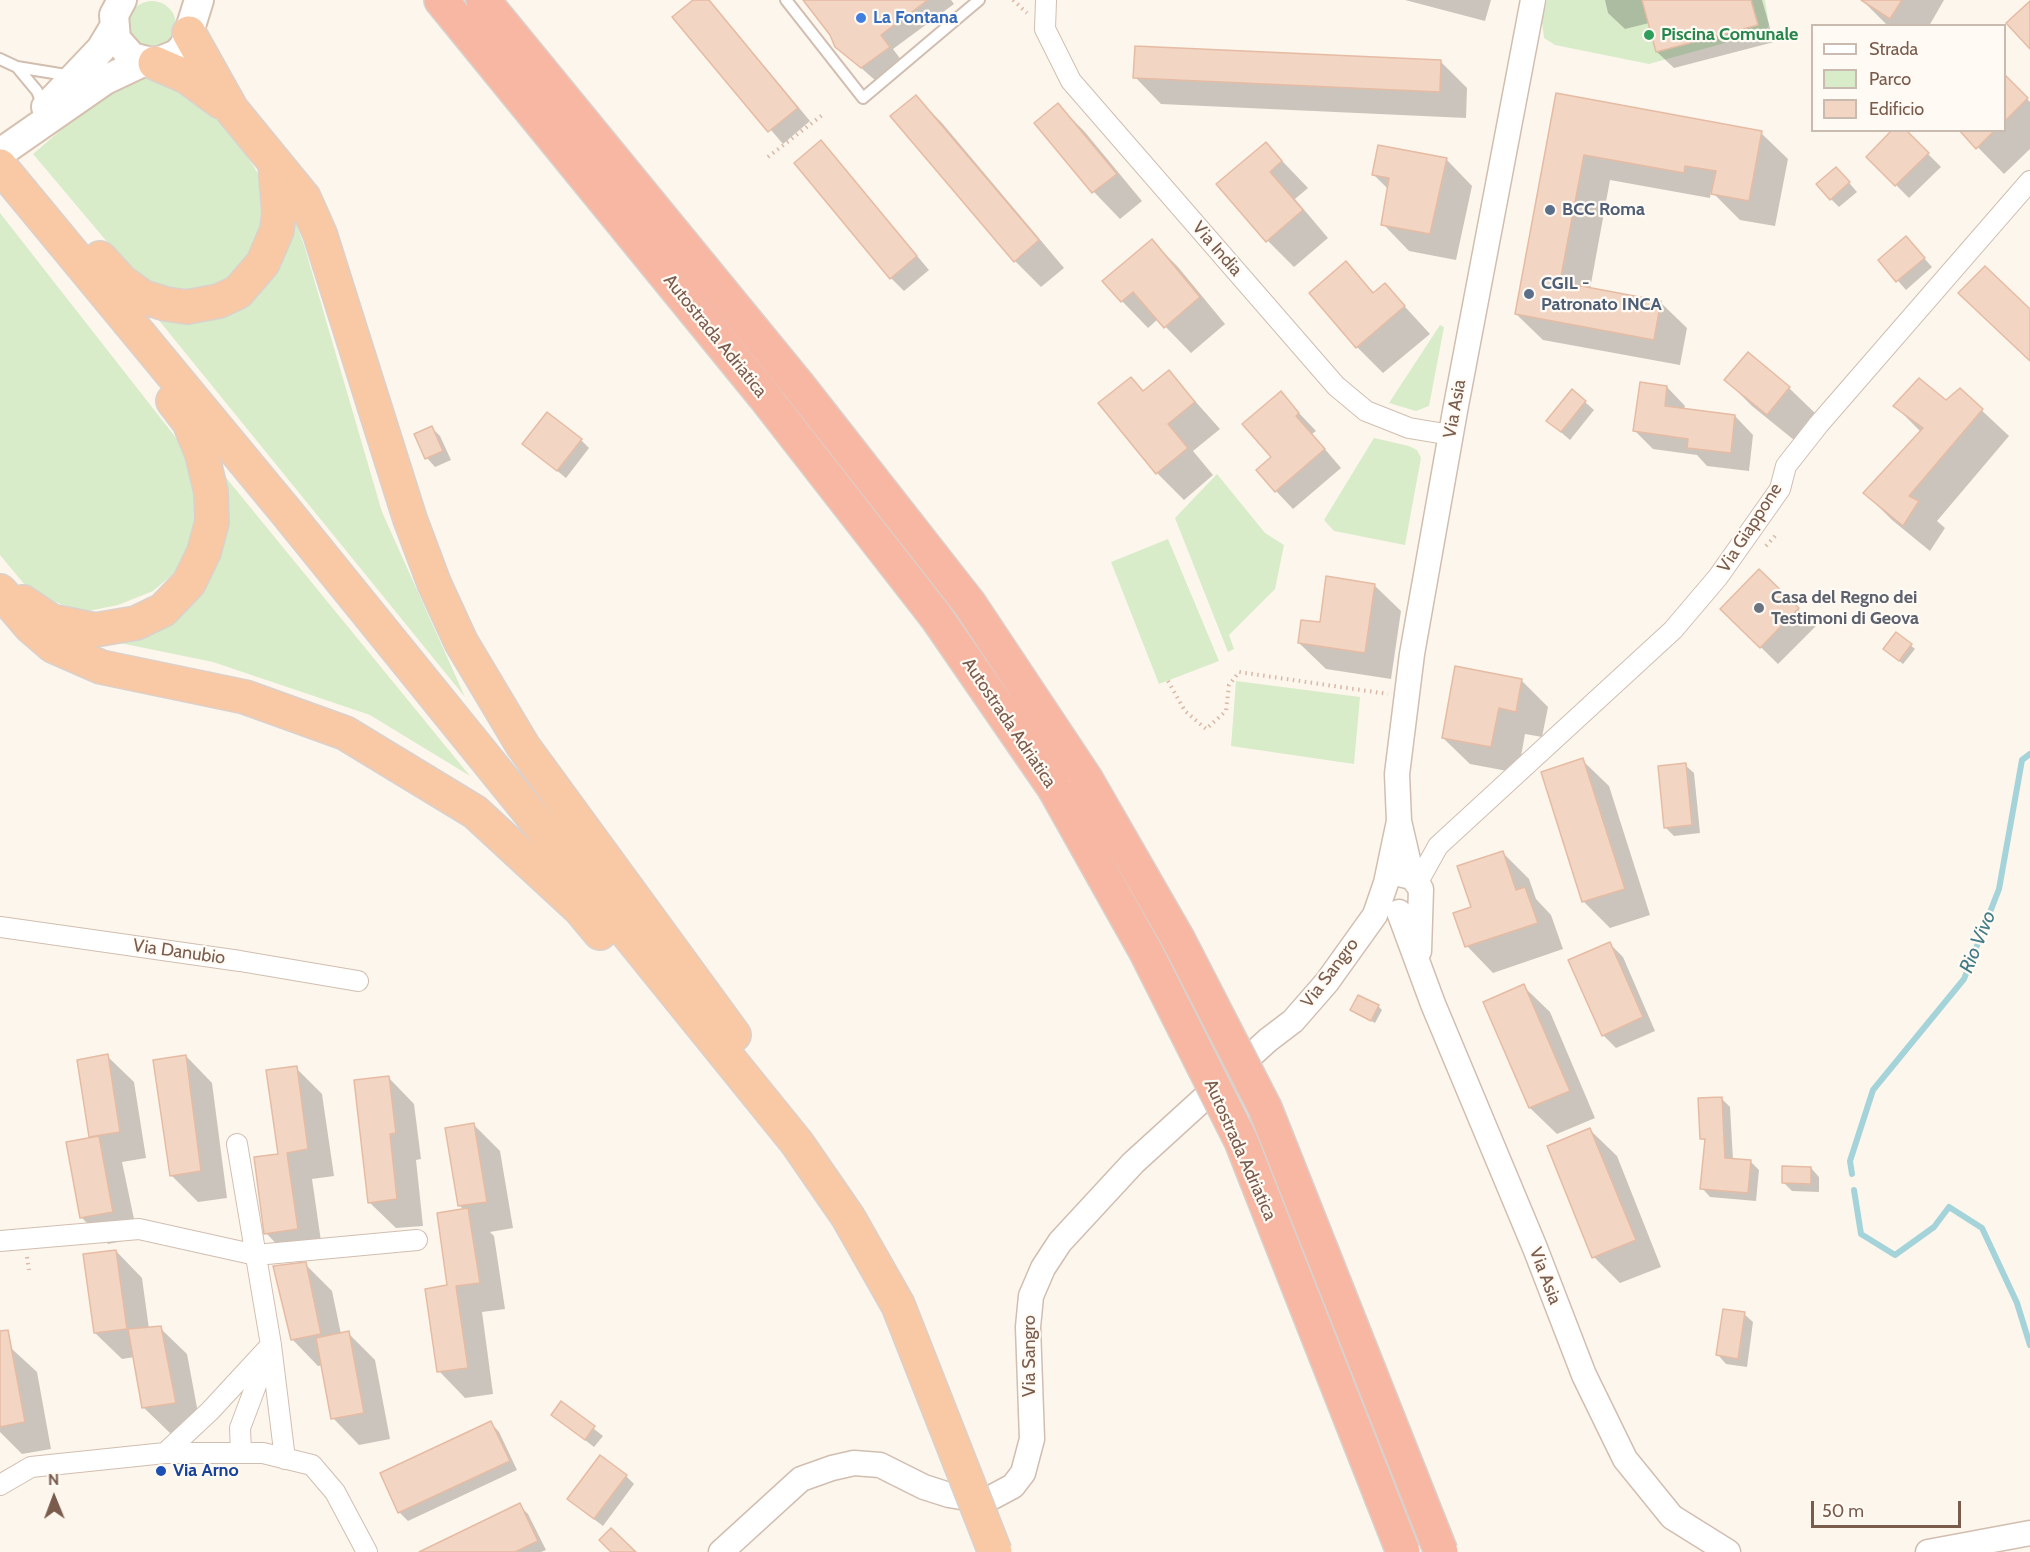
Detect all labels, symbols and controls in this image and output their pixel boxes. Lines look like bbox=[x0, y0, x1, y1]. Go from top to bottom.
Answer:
place label: La Fontana bbox=[873, 7, 958, 29]
marker: La Fontana bbox=[854, 11, 868, 25]
place label: Piscina Comunale bbox=[1661, 24, 1798, 46]
legend bbox=[1811, 24, 2006, 132]
marker: Piscina Comunale bbox=[1642, 28, 1656, 42]
text: Strada bbox=[1869, 38, 1918, 60]
text: Parco bbox=[1869, 68, 1911, 90]
text: Edificio bbox=[1869, 98, 1924, 120]
place label: BCC Roma bbox=[1562, 199, 1645, 221]
marker: BCC Roma bbox=[1543, 203, 1557, 217]
street label: Via India bbox=[1187, 217, 1247, 281]
street label: Autostrada Adriatica bbox=[659, 270, 771, 402]
place label: CGIL - Patronato INCA bbox=[1541, 273, 1662, 316]
marker: CGIL - Patronato INCA bbox=[1522, 287, 1536, 301]
street label: Via Asia bbox=[1439, 378, 1471, 440]
street label: Via Giappone bbox=[1713, 479, 1787, 577]
place label: Casa del Regno dei Testimoni di Geova bbox=[1771, 587, 1919, 630]
marker: Casa del Regno dei Testimoni di Geova bbox=[1752, 601, 1766, 615]
street label: Autostrada Adriatica bbox=[958, 654, 1060, 792]
water label: Rio Vivo bbox=[1955, 907, 2001, 977]
street label: Via Sangro bbox=[1297, 934, 1363, 1012]
street label: Via Danubio bbox=[131, 935, 227, 969]
street label: Autostrada Adriatica bbox=[1199, 1076, 1281, 1224]
street label: Via Asia bbox=[1524, 1244, 1566, 1308]
street label: Via Sangro bbox=[1019, 1315, 1041, 1397]
place label: Via Arno bbox=[173, 1460, 239, 1482]
marker: Via Arno bbox=[154, 1464, 168, 1478]
north arrow bbox=[24, 1468, 84, 1528]
text: N bbox=[48, 1470, 59, 1489]
scale bar bbox=[1814, 1489, 1964, 1527]
text: 50 m bbox=[1822, 1500, 1864, 1522]

